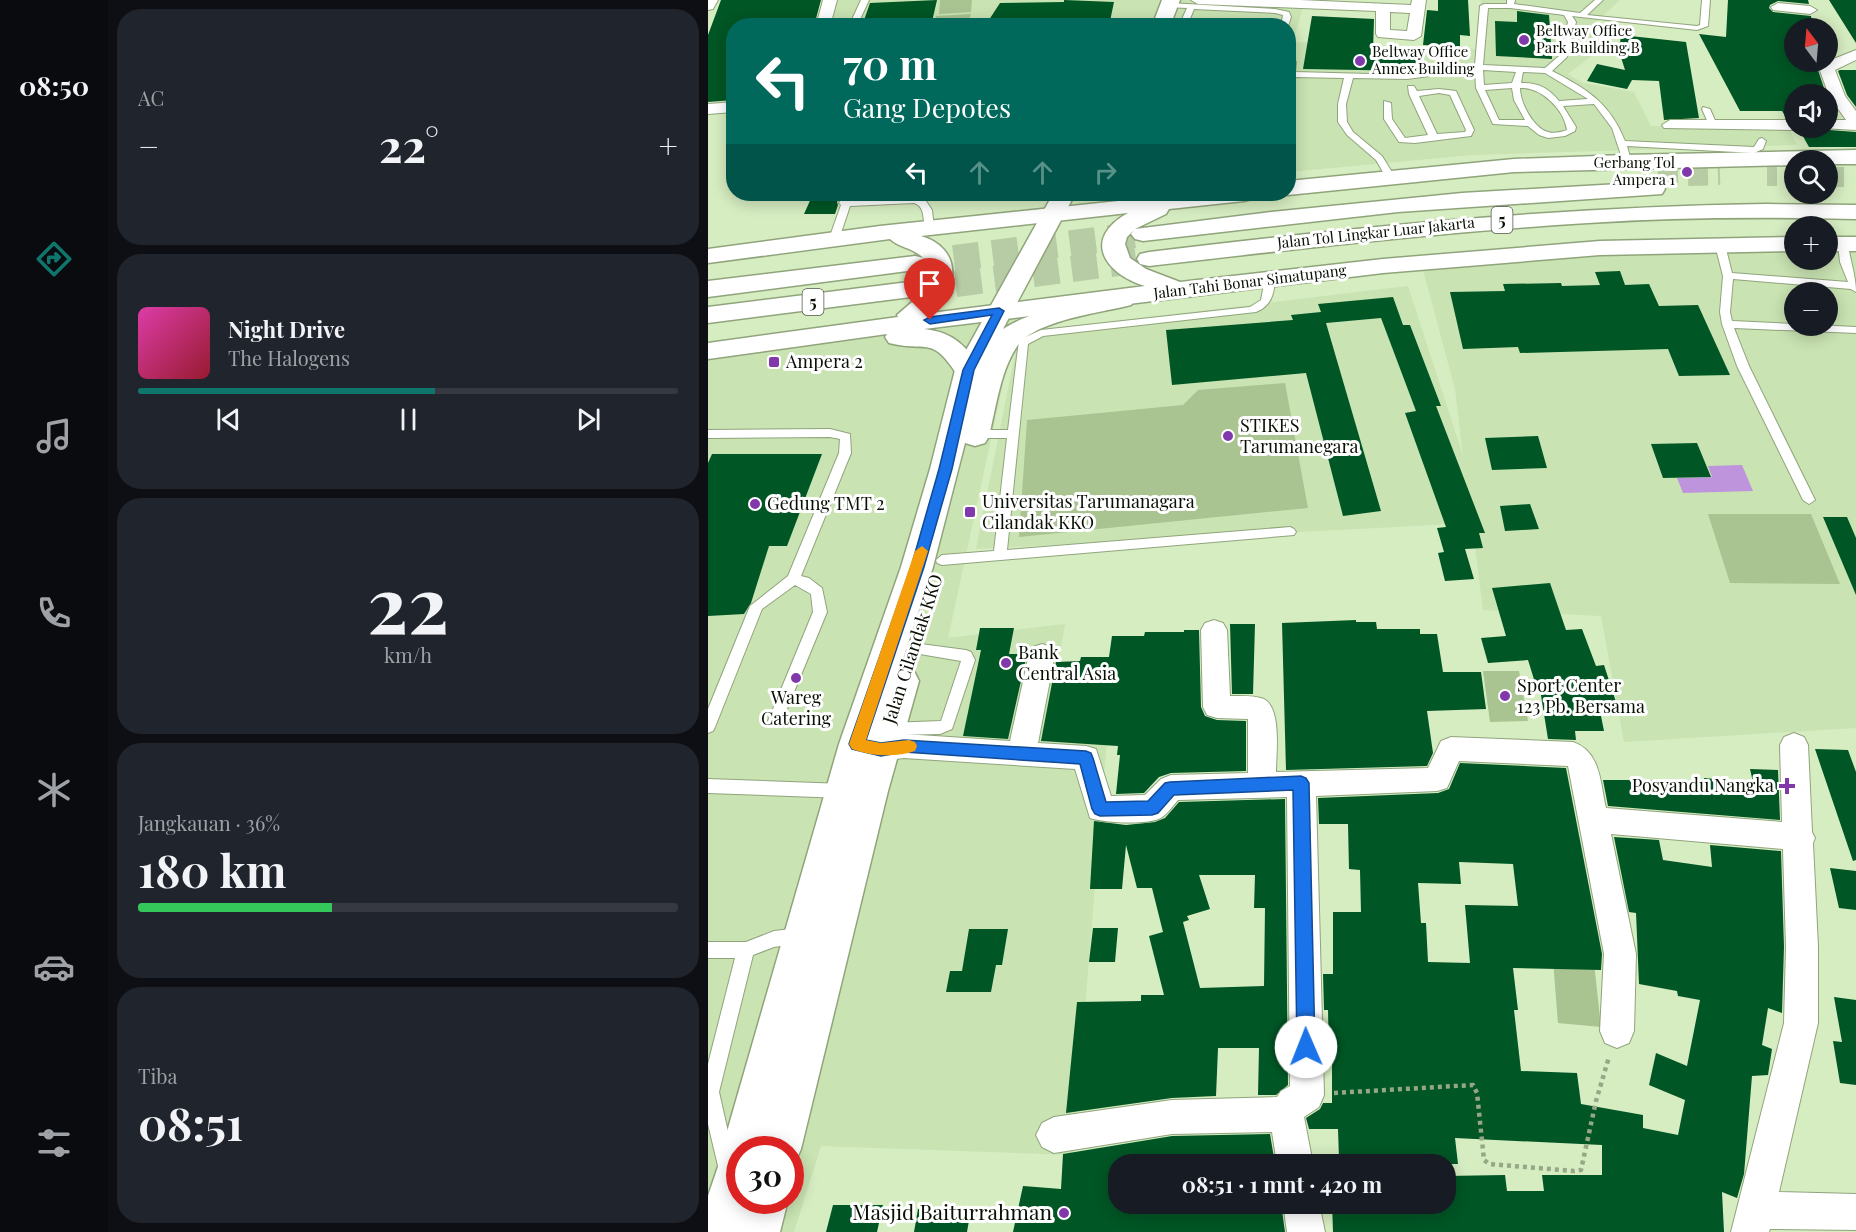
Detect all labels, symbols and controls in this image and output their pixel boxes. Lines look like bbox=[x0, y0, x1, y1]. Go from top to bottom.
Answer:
north arrow bbox=[1784, 18, 1838, 72]
map controls bbox=[1784, 18, 1838, 336]
place label: Beltway Office Park Building B bbox=[1536, 20, 1640, 57]
marker: Beltway Office Park Building B bbox=[1517, 33, 1531, 47]
text: 70 m bbox=[843, 35, 937, 91]
place label: Beltway Office Annex Building bbox=[1371, 41, 1475, 78]
icon: left bbox=[744, 42, 822, 120]
marker: Beltway Office Annex Building bbox=[1353, 54, 1367, 68]
text: 08:50 bbox=[19, 67, 89, 103]
text: AC bbox=[138, 84, 164, 111]
button: sound bbox=[1784, 84, 1838, 138]
text: Gang Depotes bbox=[843, 89, 1011, 125]
text: 22° bbox=[379, 114, 439, 174]
text: − bbox=[138, 123, 159, 167]
text: + bbox=[659, 123, 678, 167]
button: search bbox=[1784, 150, 1838, 204]
place label: Gerbang Tol Ampera 1 bbox=[1593, 152, 1675, 189]
icon: left bbox=[900, 156, 933, 189]
icon: ahead bbox=[963, 156, 996, 189]
icon: ahead bbox=[1026, 156, 1059, 189]
icon: right bbox=[1089, 156, 1122, 189]
marker: Gerbang Tol Ampera 1 bbox=[1680, 165, 1694, 179]
road number: 5 bbox=[1492, 207, 1512, 233]
street label: Jalan Tol Lingkar Luar Jakarta bbox=[1275, 212, 1476, 252]
button: + bbox=[1784, 216, 1838, 270]
icon: directions bbox=[33, 238, 75, 280]
pin bbox=[904, 258, 955, 320]
street label: Jalan Tahi Bonar Simatupang bbox=[1151, 259, 1347, 303]
icon: arrive bbox=[913, 267, 946, 300]
button: − bbox=[1784, 282, 1838, 336]
road number: 5 bbox=[802, 289, 824, 315]
text: Night Drive bbox=[228, 314, 345, 344]
text: The Halogens bbox=[228, 344, 350, 371]
place label: Ampera 2 bbox=[785, 349, 863, 373]
marker: Ampera 2 bbox=[767, 355, 781, 369]
icon: previous bbox=[212, 403, 245, 436]
icon: pause bbox=[392, 403, 425, 436]
icon: next bbox=[572, 403, 605, 436]
place label: STIKES Tarumanegara bbox=[1240, 413, 1358, 458]
icon: music bbox=[33, 415, 75, 457]
marker: STIKES Tarumanegara bbox=[1221, 429, 1235, 443]
place label: Universitas Tarumanagara Cilandak KKO bbox=[982, 489, 1195, 534]
place label: Gedung TMT 2 bbox=[767, 491, 885, 515]
marker: Gedung TMT 2 bbox=[748, 497, 762, 511]
marker: Universitas Tarumanagara Cilandak KKO bbox=[963, 505, 977, 519]
text: 22 bbox=[367, 550, 449, 654]
street label: Jalan Cilandak KKO bbox=[876, 571, 948, 727]
icon: phone bbox=[33, 592, 75, 634]
place label: Bank Central Asia bbox=[1018, 640, 1116, 685]
text: km/h bbox=[384, 641, 432, 668]
marker: Bank Central Asia bbox=[999, 656, 1013, 670]
marker: Wareg Catering bbox=[789, 671, 803, 685]
place label: Sport Center 123 Pb. Bersama bbox=[1517, 673, 1645, 718]
place label: Wareg Catering bbox=[761, 685, 832, 730]
marker: Sport Center 123 Pb. Bersama bbox=[1498, 689, 1512, 703]
icon: climate bbox=[33, 769, 75, 811]
place label: Posyandu Nangka bbox=[1632, 773, 1774, 797]
marker: Posyandu Nangka bbox=[1778, 777, 1796, 795]
text: Jangkauan · 36% bbox=[138, 809, 280, 836]
text: 180 km bbox=[138, 839, 287, 899]
icon: car bbox=[33, 946, 75, 988]
position arrow bbox=[1274, 1015, 1338, 1079]
text: Tiba bbox=[138, 1062, 178, 1089]
text: 08:51 bbox=[138, 1092, 243, 1152]
icon: filters bbox=[33, 1122, 75, 1164]
speed limit sign: 30 bbox=[726, 1136, 804, 1214]
text: 08:51 · 1 mnt · 420 m bbox=[1182, 1169, 1382, 1199]
place label: Masjid Baiturrahman bbox=[852, 1197, 1052, 1225]
marker: Masjid Baiturrahman bbox=[1057, 1206, 1071, 1220]

